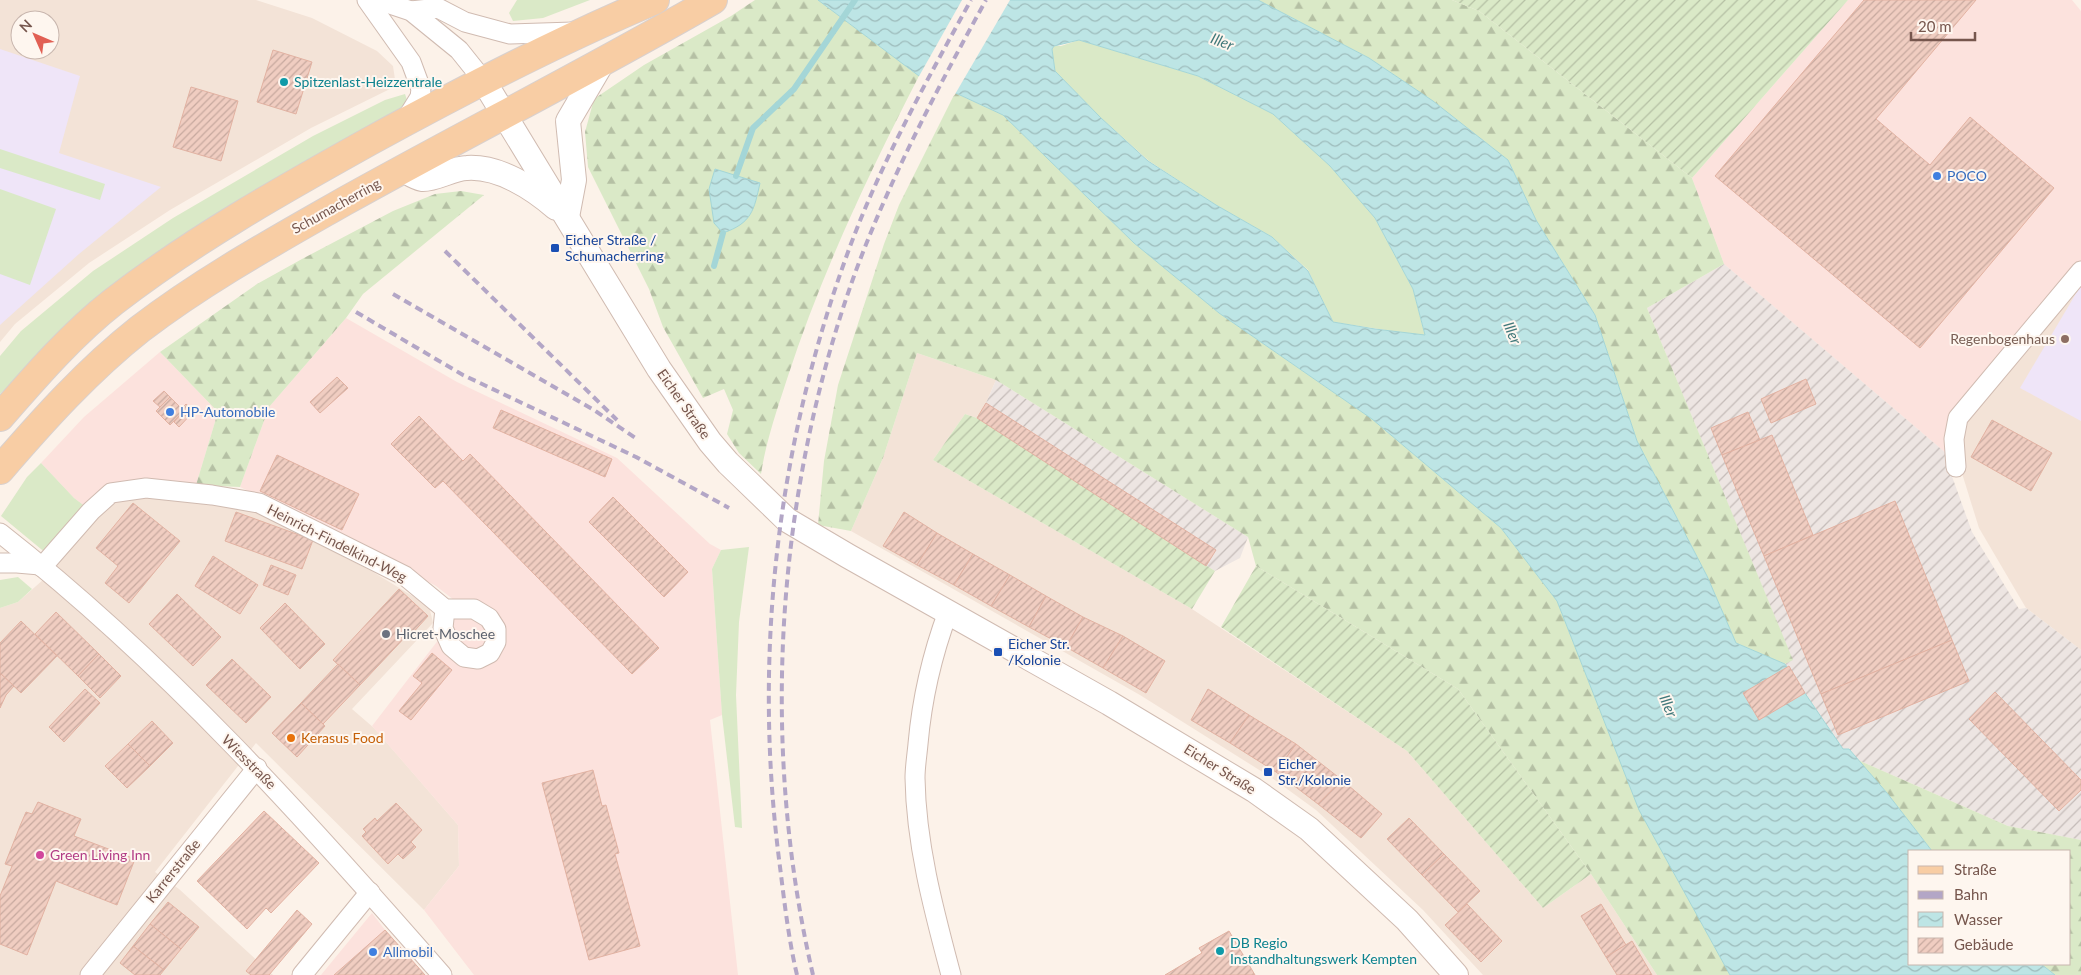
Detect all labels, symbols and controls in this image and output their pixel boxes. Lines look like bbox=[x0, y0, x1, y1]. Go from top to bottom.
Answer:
north arrow bbox=[10, 10, 60, 60]
scale bar bbox=[1911, 10, 1975, 42]
text: N bbox=[16, 16, 35, 35]
text: 20 m bbox=[1918, 17, 1952, 35]
water label: Iller bbox=[1208, 29, 1237, 54]
place label: Spitzenlast-Heizzentrale bbox=[294, 73, 442, 90]
marker: Spitzenlast-Heizzentrale bbox=[278, 76, 290, 88]
place label: POCO bbox=[1947, 167, 1987, 184]
marker: POCO bbox=[1931, 170, 1943, 182]
street label: Schumacherring bbox=[288, 174, 383, 237]
place label: Eicher Straße / Schumacherring bbox=[565, 231, 664, 264]
marker: Eicher Straße / Schumacherring bbox=[549, 242, 561, 254]
water label: Iller bbox=[1500, 319, 1526, 347]
place label: Regenbogenhaus bbox=[1950, 330, 2055, 347]
marker: Regenbogenhaus bbox=[2059, 333, 2071, 345]
street label: Eicher Straße bbox=[654, 365, 715, 442]
place label: HP-Automobile bbox=[180, 403, 275, 420]
marker: HP-Automobile bbox=[164, 406, 176, 418]
street label: Heinrich-Findelkind-Weg bbox=[265, 500, 410, 585]
place label: Hicret-Moschee bbox=[396, 625, 495, 642]
marker: Hicret-Moschee bbox=[380, 628, 392, 640]
place label: Eicher Str. /Kolonie bbox=[1008, 635, 1070, 668]
marker: Eicher Str. /Kolonie bbox=[992, 646, 1004, 658]
water label: Iller bbox=[1656, 692, 1682, 720]
place label: Kerasus Food bbox=[301, 729, 384, 746]
street label: Wiesstraße bbox=[219, 731, 280, 792]
marker: Kerasus Food bbox=[285, 732, 297, 744]
street label: Eicher Straße bbox=[1181, 740, 1259, 797]
place label: Eicher Str./Kolonie bbox=[1278, 755, 1351, 788]
marker: Eicher Str./Kolonie bbox=[1262, 766, 1274, 778]
street label: Karrerstraße bbox=[142, 835, 203, 906]
place label: Green Living Inn bbox=[50, 846, 150, 863]
marker: Green Living Inn bbox=[34, 849, 46, 861]
legend bbox=[1908, 850, 2071, 965]
text: Straße bbox=[1954, 860, 1997, 878]
text: Bahn bbox=[1954, 885, 1988, 903]
text: Wasser bbox=[1954, 910, 2003, 928]
place label: DB Regio Instandhaltungswerk Kempten bbox=[1230, 934, 1417, 967]
text: Gebäude bbox=[1954, 935, 2013, 953]
place label: Allmobil bbox=[383, 943, 433, 960]
marker: DB Regio Instandhaltungswerk Kempten bbox=[1214, 945, 1226, 957]
marker: Allmobil bbox=[367, 946, 379, 958]

